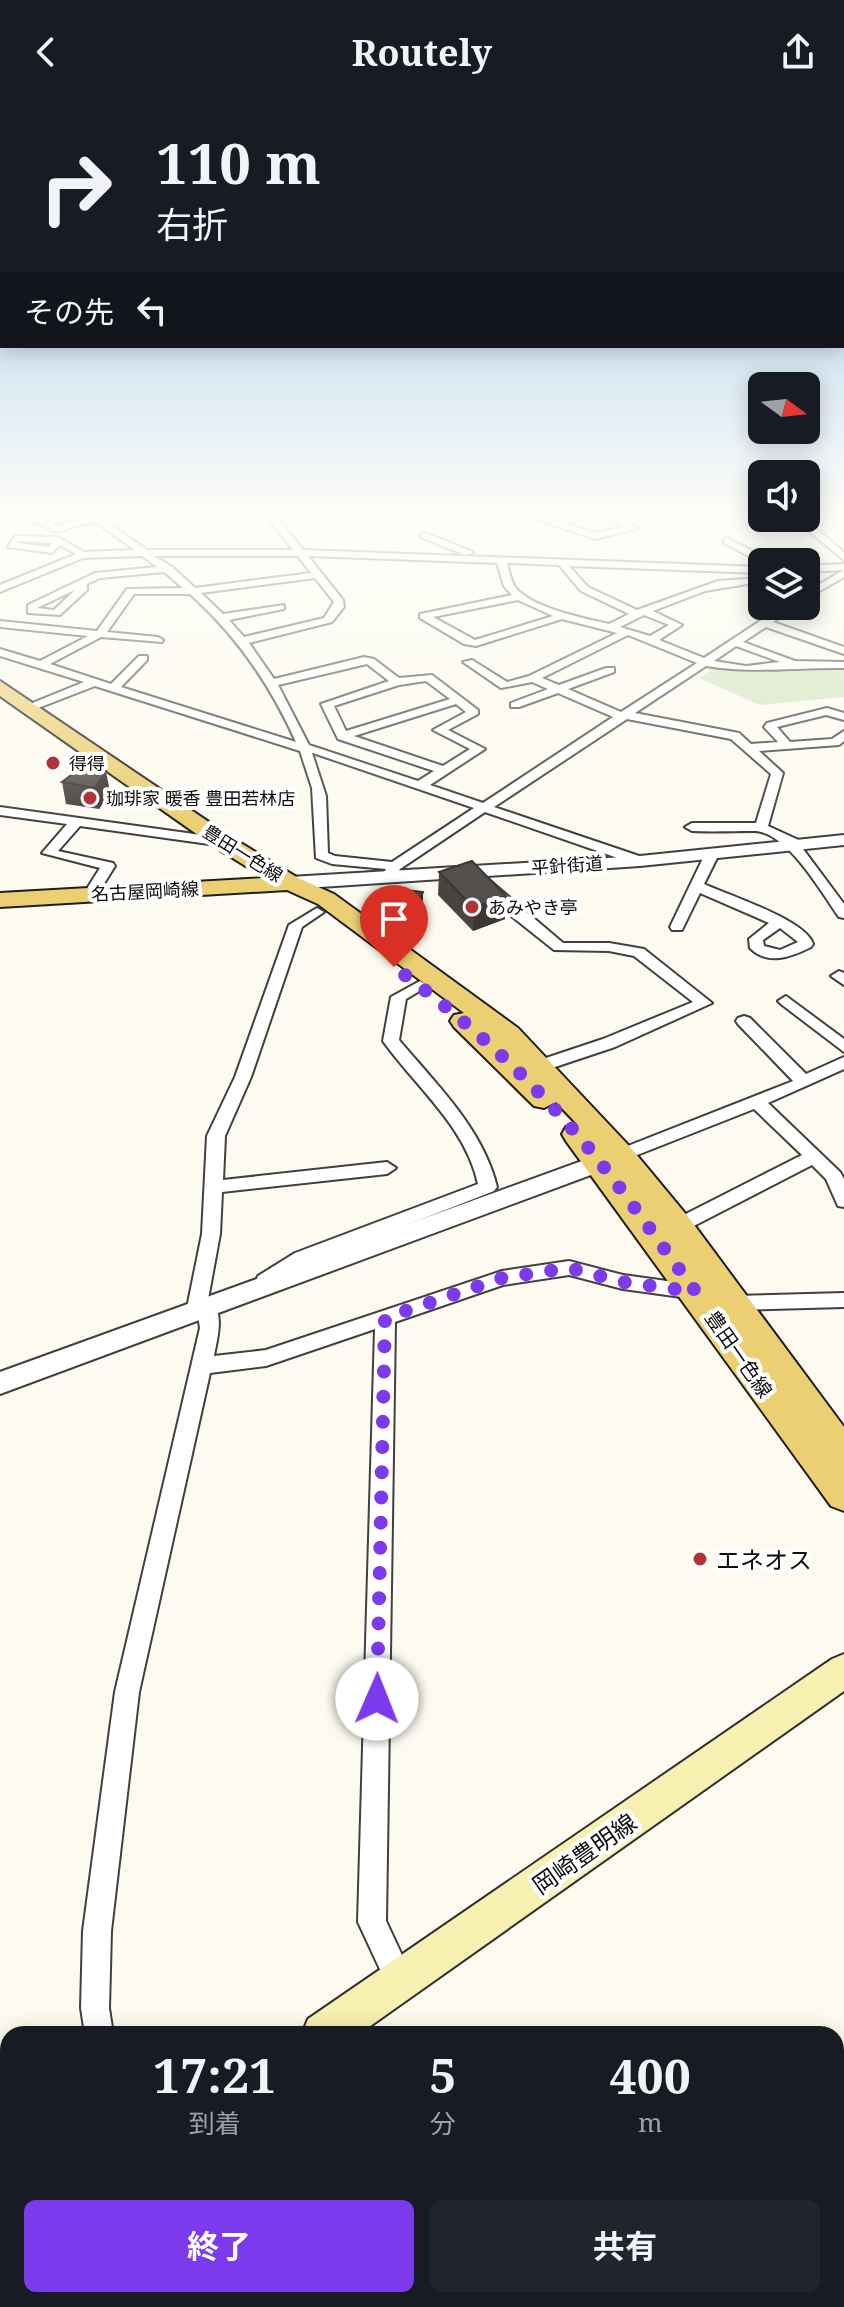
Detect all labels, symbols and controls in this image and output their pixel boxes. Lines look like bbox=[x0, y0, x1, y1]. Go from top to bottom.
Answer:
text: Routely bbox=[352, 28, 492, 77]
icon: back bbox=[24, 30, 68, 74]
icon: share bbox=[776, 30, 820, 74]
text: 110 m bbox=[156, 124, 321, 200]
icon: right bbox=[24, 136, 128, 240]
text: 右折 bbox=[156, 200, 228, 249]
icon: left bbox=[130, 288, 174, 332]
text: その先 bbox=[24, 291, 114, 332]
north arrow bbox=[748, 372, 820, 444]
map controls bbox=[748, 372, 820, 620]
button: sound bbox=[748, 460, 820, 532]
button: layers bbox=[748, 548, 820, 620]
place label: 得得 bbox=[69, 751, 105, 775]
marker: 得得 bbox=[44, 754, 62, 772]
place label: 珈琲家 暖香 豊田若林店 bbox=[106, 786, 295, 810]
marker: 珈琲家 暖香 豊田若林店 bbox=[81, 789, 99, 807]
street label: 豊田一色線 bbox=[198, 819, 288, 887]
street label: 平針街道 bbox=[530, 851, 604, 879]
street label: 名古屋岡崎線 bbox=[90, 876, 200, 906]
pin bbox=[360, 885, 428, 967]
place label: あみやき亭 bbox=[488, 895, 578, 919]
icon: arrive bbox=[372, 897, 416, 941]
marker: あみやき亭 bbox=[463, 898, 481, 916]
street label: 豊田一色線 bbox=[699, 1305, 779, 1403]
place label: エネオス bbox=[716, 1543, 812, 1576]
marker: エネオス bbox=[691, 1550, 709, 1568]
position arrow bbox=[335, 1657, 419, 1741]
street label: 岡崎豊明線 bbox=[525, 1805, 643, 1901]
text: 17:21 bbox=[153, 2042, 276, 2107]
text: 5 bbox=[429, 2042, 456, 2107]
text: 400 bbox=[609, 2043, 691, 2108]
text: m bbox=[638, 2104, 662, 2140]
text: 到着 bbox=[189, 2105, 241, 2141]
text: 分 bbox=[430, 2105, 456, 2141]
button: 終了 bbox=[24, 2200, 414, 2292]
button: 共有 bbox=[430, 2200, 820, 2292]

